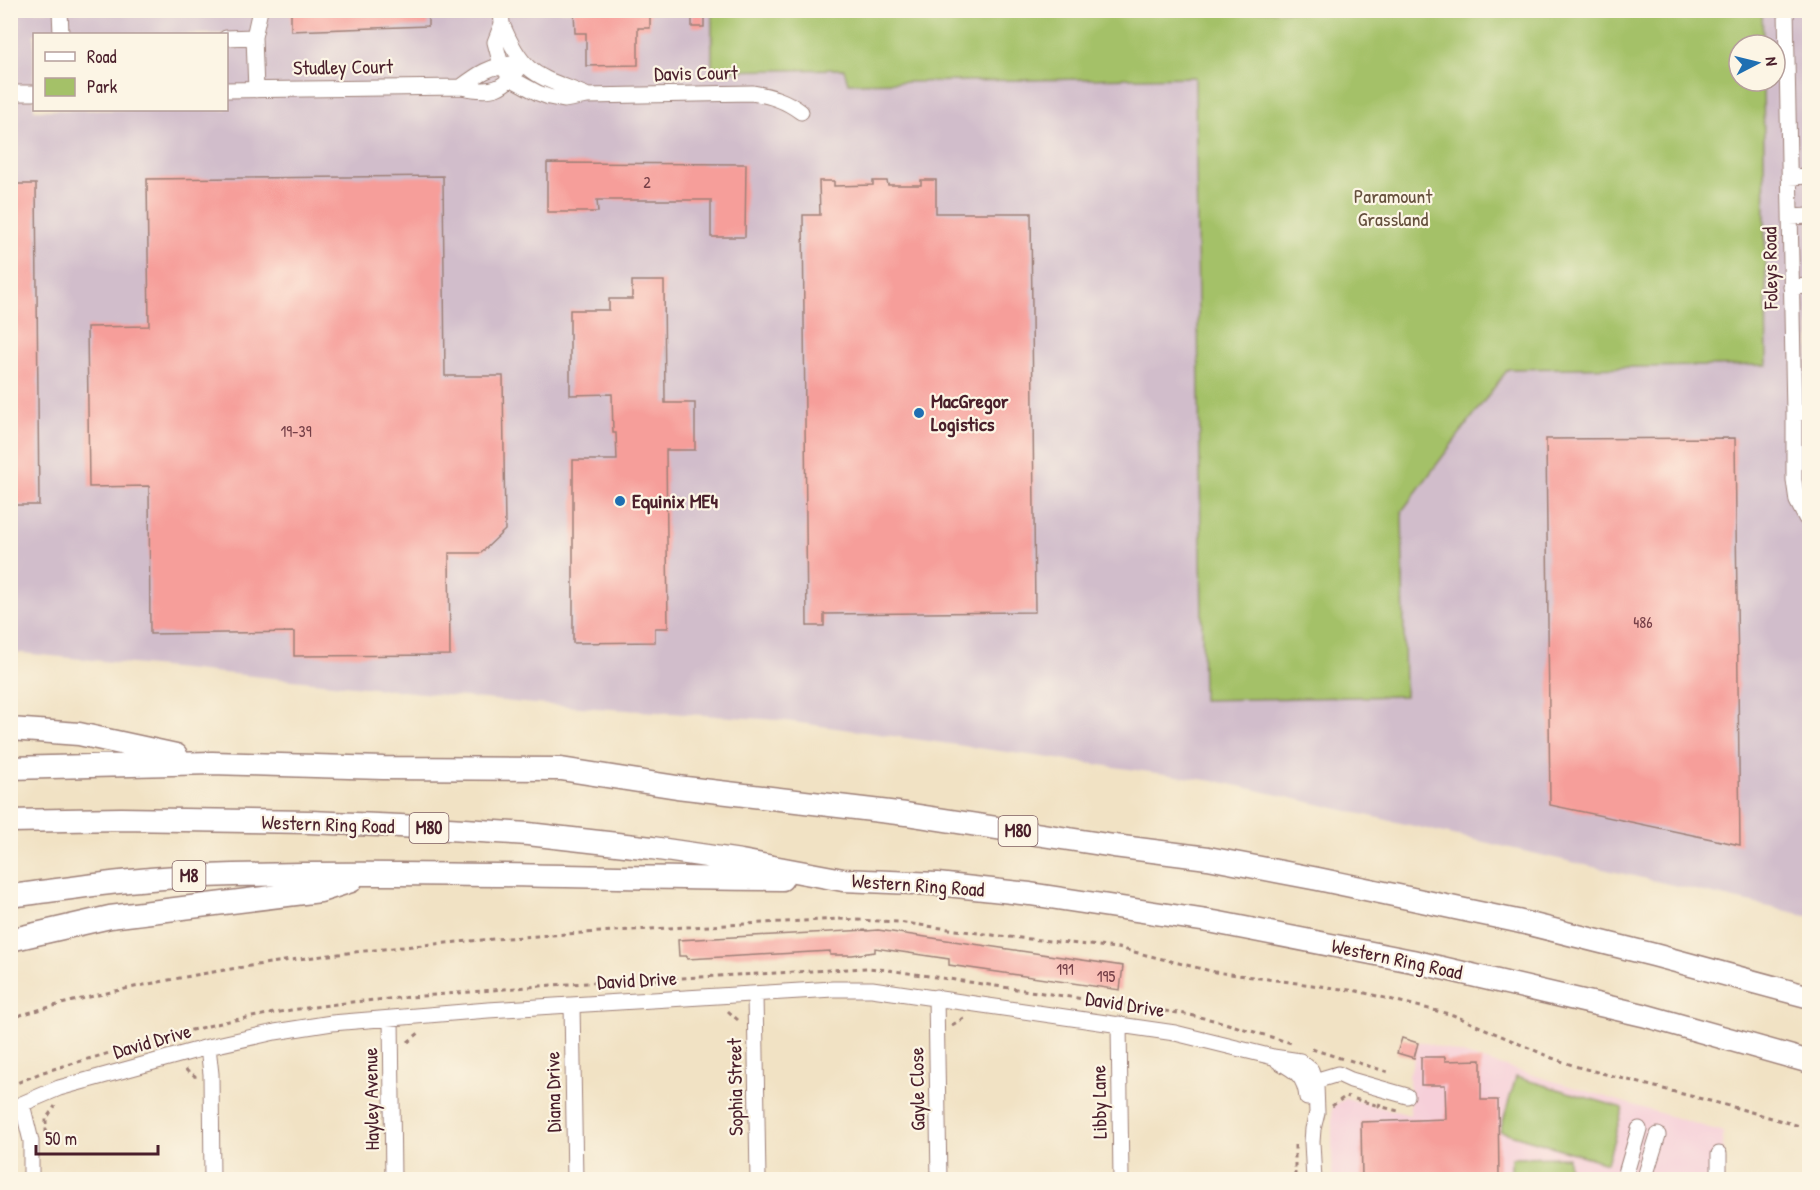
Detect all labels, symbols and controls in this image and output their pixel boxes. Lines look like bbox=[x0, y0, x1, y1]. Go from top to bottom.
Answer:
legend bbox=[33, 33, 228, 111]
north arrow bbox=[1727, 33, 1787, 93]
text: Road bbox=[87, 44, 117, 69]
street label: Studley Court bbox=[293, 52, 394, 81]
text: N bbox=[1760, 56, 1783, 67]
street label: Davis Court bbox=[654, 58, 739, 87]
text: Park bbox=[87, 74, 118, 99]
house number: 2 bbox=[643, 171, 651, 193]
park label: Paramount Grassland bbox=[1354, 182, 1433, 232]
street label: Foleys Road bbox=[1755, 226, 1784, 310]
place label: MacGregor Logistics bbox=[931, 387, 1009, 438]
marker: MacGregor Logistics bbox=[912, 406, 926, 420]
house number: 19-39 bbox=[280, 420, 312, 442]
place label: Equinix ME4 bbox=[632, 487, 718, 515]
marker: Equinix ME4 bbox=[613, 494, 627, 508]
house number: 486 bbox=[1633, 611, 1653, 633]
street label: Western Ring Road bbox=[261, 808, 395, 839]
road number: M80 bbox=[410, 813, 448, 843]
road number: M80 bbox=[998, 816, 1038, 846]
road number: M8 bbox=[172, 861, 206, 891]
street label: Western Ring Road bbox=[851, 866, 986, 903]
street label: Western Ring Road bbox=[1329, 931, 1465, 986]
house number: 191 bbox=[1056, 958, 1074, 980]
street label: David Drive bbox=[596, 964, 678, 995]
house number: 195 bbox=[1097, 965, 1115, 987]
street label: David Drive bbox=[1084, 984, 1167, 1023]
street label: David Drive bbox=[110, 1017, 194, 1065]
street label: Sophia Street bbox=[720, 1037, 749, 1136]
street label: Hayley Avenue bbox=[356, 1047, 385, 1151]
street label: Gayle Close bbox=[902, 1047, 931, 1131]
street label: Diana Drive bbox=[538, 1051, 567, 1133]
street label: Libby Lane bbox=[1084, 1065, 1113, 1139]
scale bar bbox=[36, 1118, 158, 1156]
text: 50 m bbox=[45, 1126, 77, 1151]

